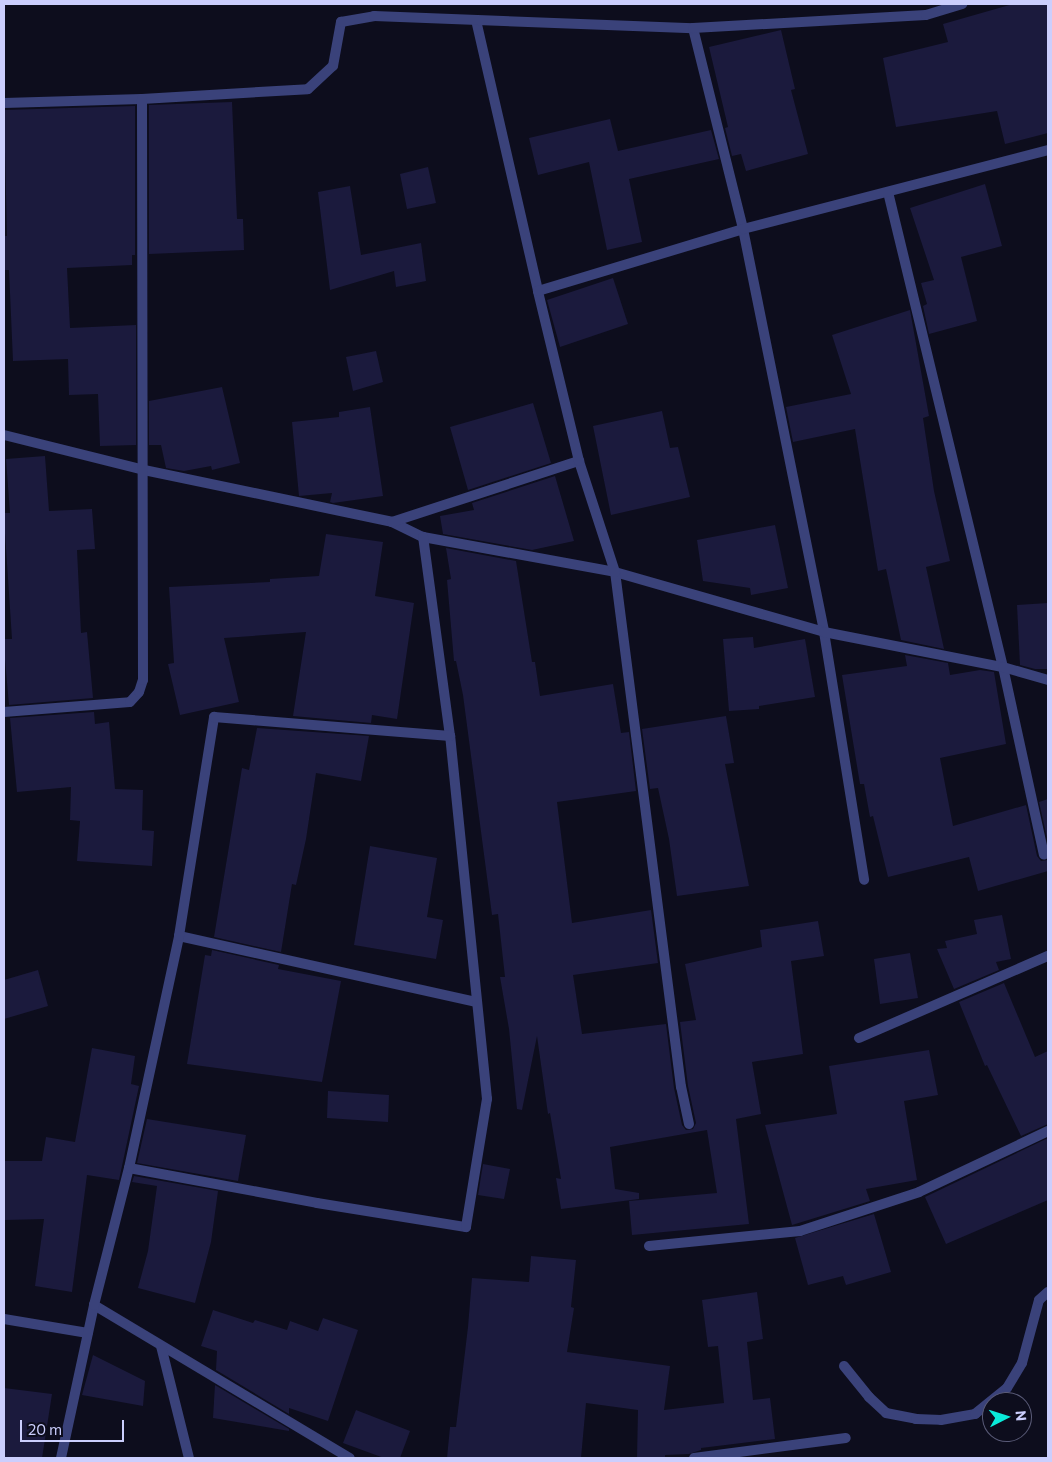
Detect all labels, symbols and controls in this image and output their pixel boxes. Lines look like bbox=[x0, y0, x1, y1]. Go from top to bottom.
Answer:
north arrow bbox=[982, 1392, 1032, 1442]
scale bar bbox=[22, 1410, 126, 1442]
text: N bbox=[1013, 1410, 1030, 1422]
text: 20 m bbox=[28, 1420, 62, 1438]

